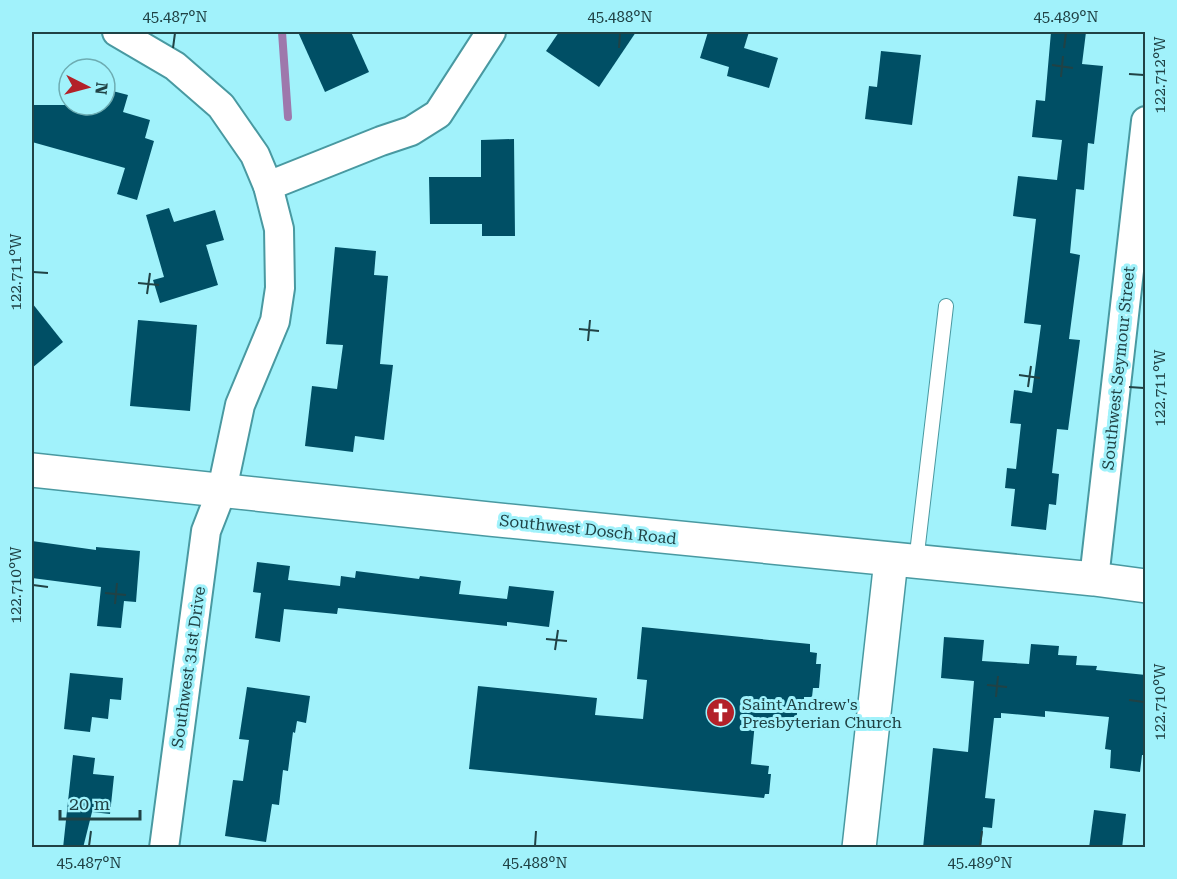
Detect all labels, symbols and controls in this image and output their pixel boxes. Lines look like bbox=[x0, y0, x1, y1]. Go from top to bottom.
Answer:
text: 45.487°N bbox=[142, 8, 208, 26]
text: 45.488°N bbox=[587, 8, 653, 26]
text: 45.489°N bbox=[1033, 8, 1099, 26]
text: 122.712°W bbox=[1151, 36, 1169, 113]
north arrow bbox=[57, 57, 117, 117]
text: N bbox=[91, 81, 112, 96]
text: 122.711°W bbox=[7, 233, 25, 310]
street label: Southwest Seymour Street bbox=[1098, 265, 1139, 471]
text: 122.711°W bbox=[1151, 349, 1169, 426]
street label: Southwest Dosch Road bbox=[498, 511, 677, 548]
text: 122.710°W bbox=[7, 546, 25, 623]
street label: Southwest 31st Drive bbox=[168, 585, 209, 749]
text: 122.710°W bbox=[1151, 663, 1169, 740]
place label: Saint Andrew's Presbyterian Church bbox=[742, 695, 902, 732]
church icon: Saint Andrew's Presbyterian Church bbox=[705, 697, 737, 729]
scale bar bbox=[60, 783, 140, 821]
text: 20 m bbox=[69, 793, 110, 814]
text: 45.487°N bbox=[56, 854, 122, 872]
text: 45.488°N bbox=[502, 854, 568, 872]
text: 45.489°N bbox=[947, 854, 1013, 872]

